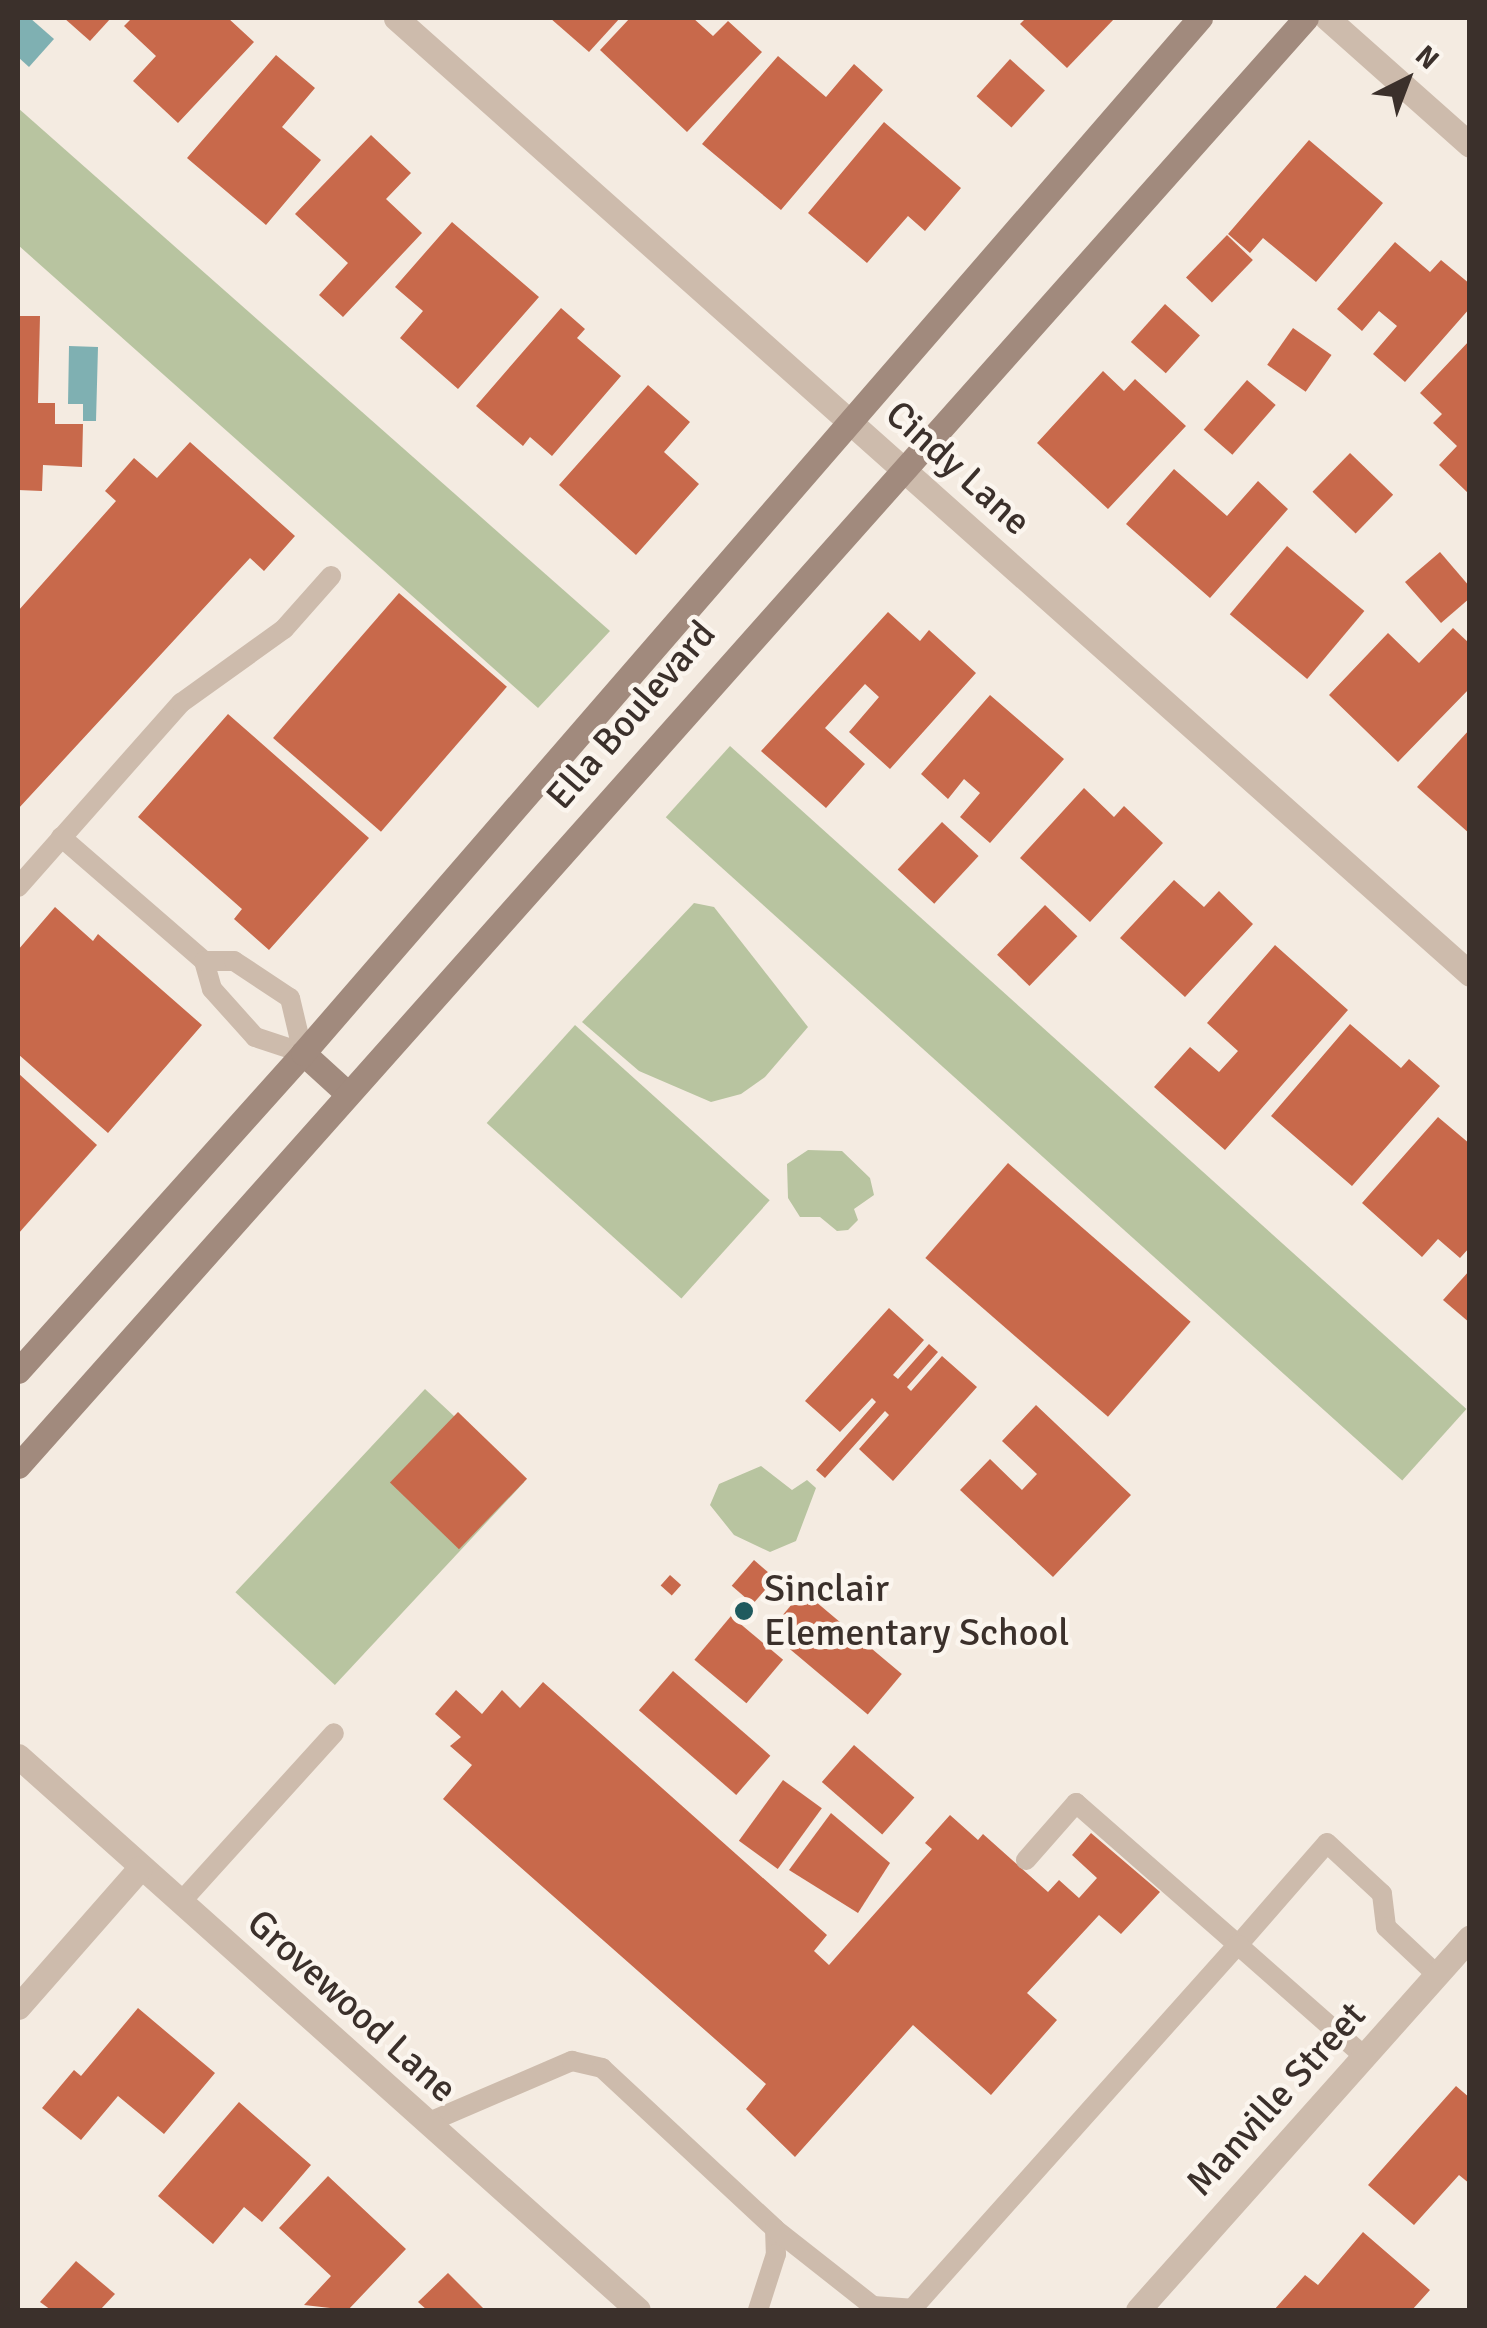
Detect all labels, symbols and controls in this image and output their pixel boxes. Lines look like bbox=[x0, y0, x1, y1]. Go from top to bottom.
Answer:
north arrow bbox=[1357, 30, 1457, 130]
text: N bbox=[1408, 39, 1446, 77]
street label: Cindy Lane bbox=[876, 391, 1040, 545]
street label: Ella Boulevard bbox=[537, 612, 725, 818]
place label: Sinclair Elementary School bbox=[764, 1566, 1069, 1656]
marker: Sinclair Elementary School bbox=[733, 1600, 755, 1622]
street label: Grovewood Lane bbox=[238, 1900, 466, 2112]
street label: Manville Street bbox=[1177, 1993, 1375, 2205]

